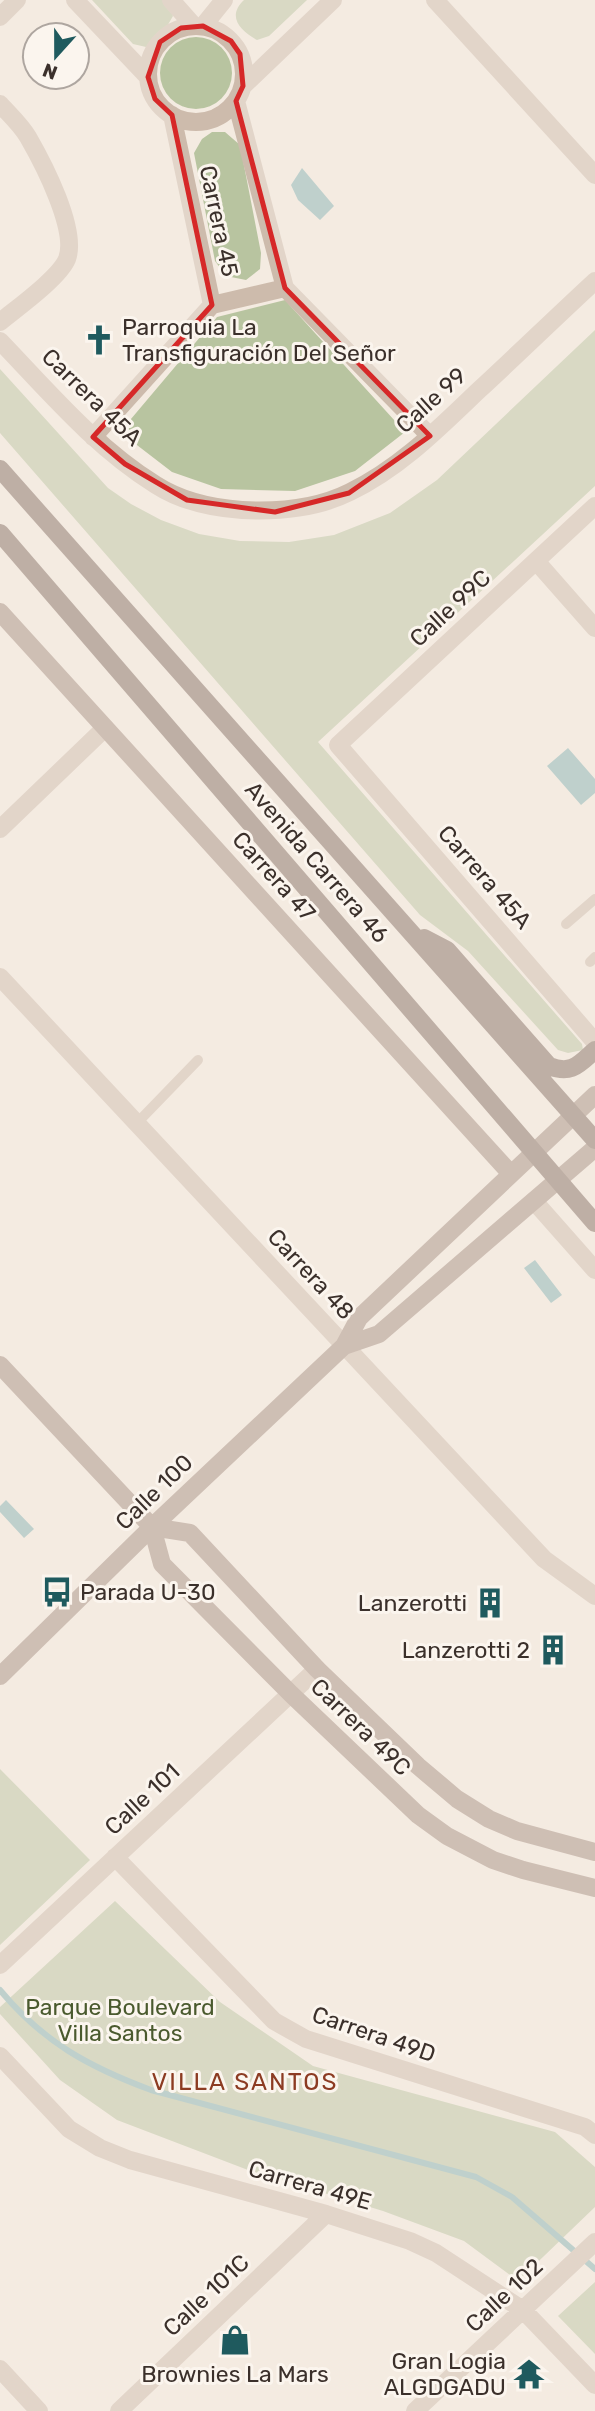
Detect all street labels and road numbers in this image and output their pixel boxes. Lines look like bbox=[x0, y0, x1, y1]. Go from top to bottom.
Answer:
street label: Carrera 45 bbox=[194, 163, 244, 279]
street label: Carrera 45A bbox=[36, 342, 148, 452]
street label: Calle 99 bbox=[390, 361, 472, 439]
street label: Calle 99C bbox=[404, 564, 496, 652]
street label: Avenida Carrera 46 bbox=[239, 776, 395, 948]
street label: Carrera 45A bbox=[432, 819, 538, 935]
street label: Carrera 47 bbox=[227, 825, 322, 927]
street label: Carrera 48 bbox=[262, 1223, 360, 1325]
street label: Calle 100 bbox=[109, 1448, 199, 1536]
street label: Carrera 49C bbox=[305, 1672, 417, 1782]
street label: Calle 101 bbox=[99, 1757, 185, 1841]
street label: Carrera 49D bbox=[309, 2000, 439, 2068]
street label: Carrera 49E bbox=[245, 2154, 375, 2216]
street label: Calle 101C bbox=[157, 2248, 255, 2342]
street label: Calle 102 bbox=[459, 2252, 549, 2338]

